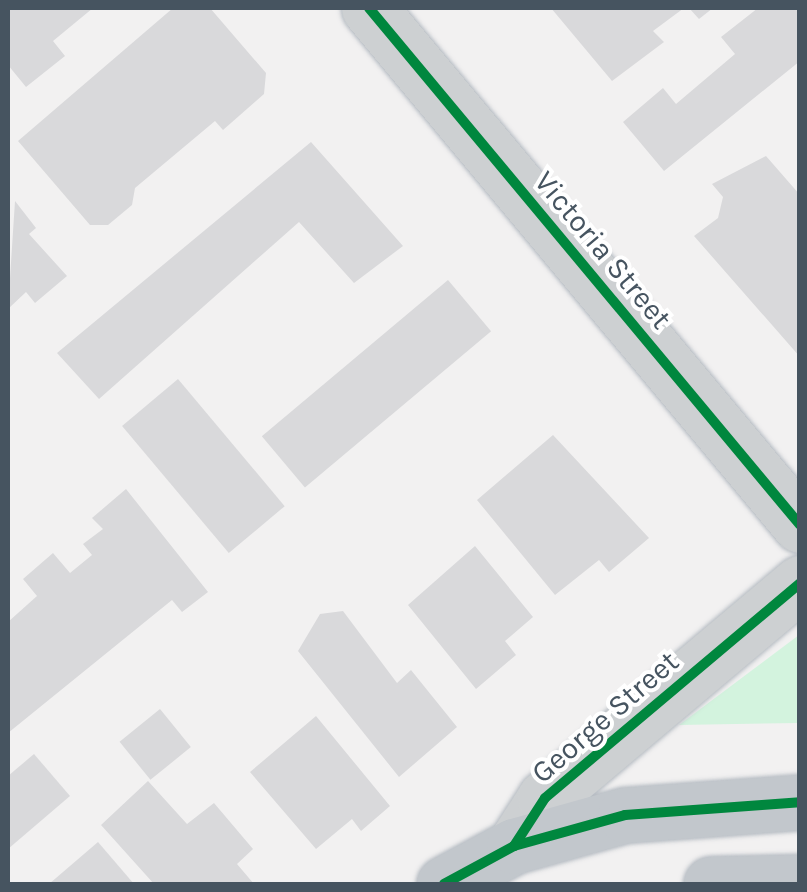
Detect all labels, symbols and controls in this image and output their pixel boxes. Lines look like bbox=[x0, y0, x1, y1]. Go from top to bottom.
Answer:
street label: Victoria Street bbox=[527, 164, 679, 336]
street label: George Street bbox=[524, 643, 686, 791]

